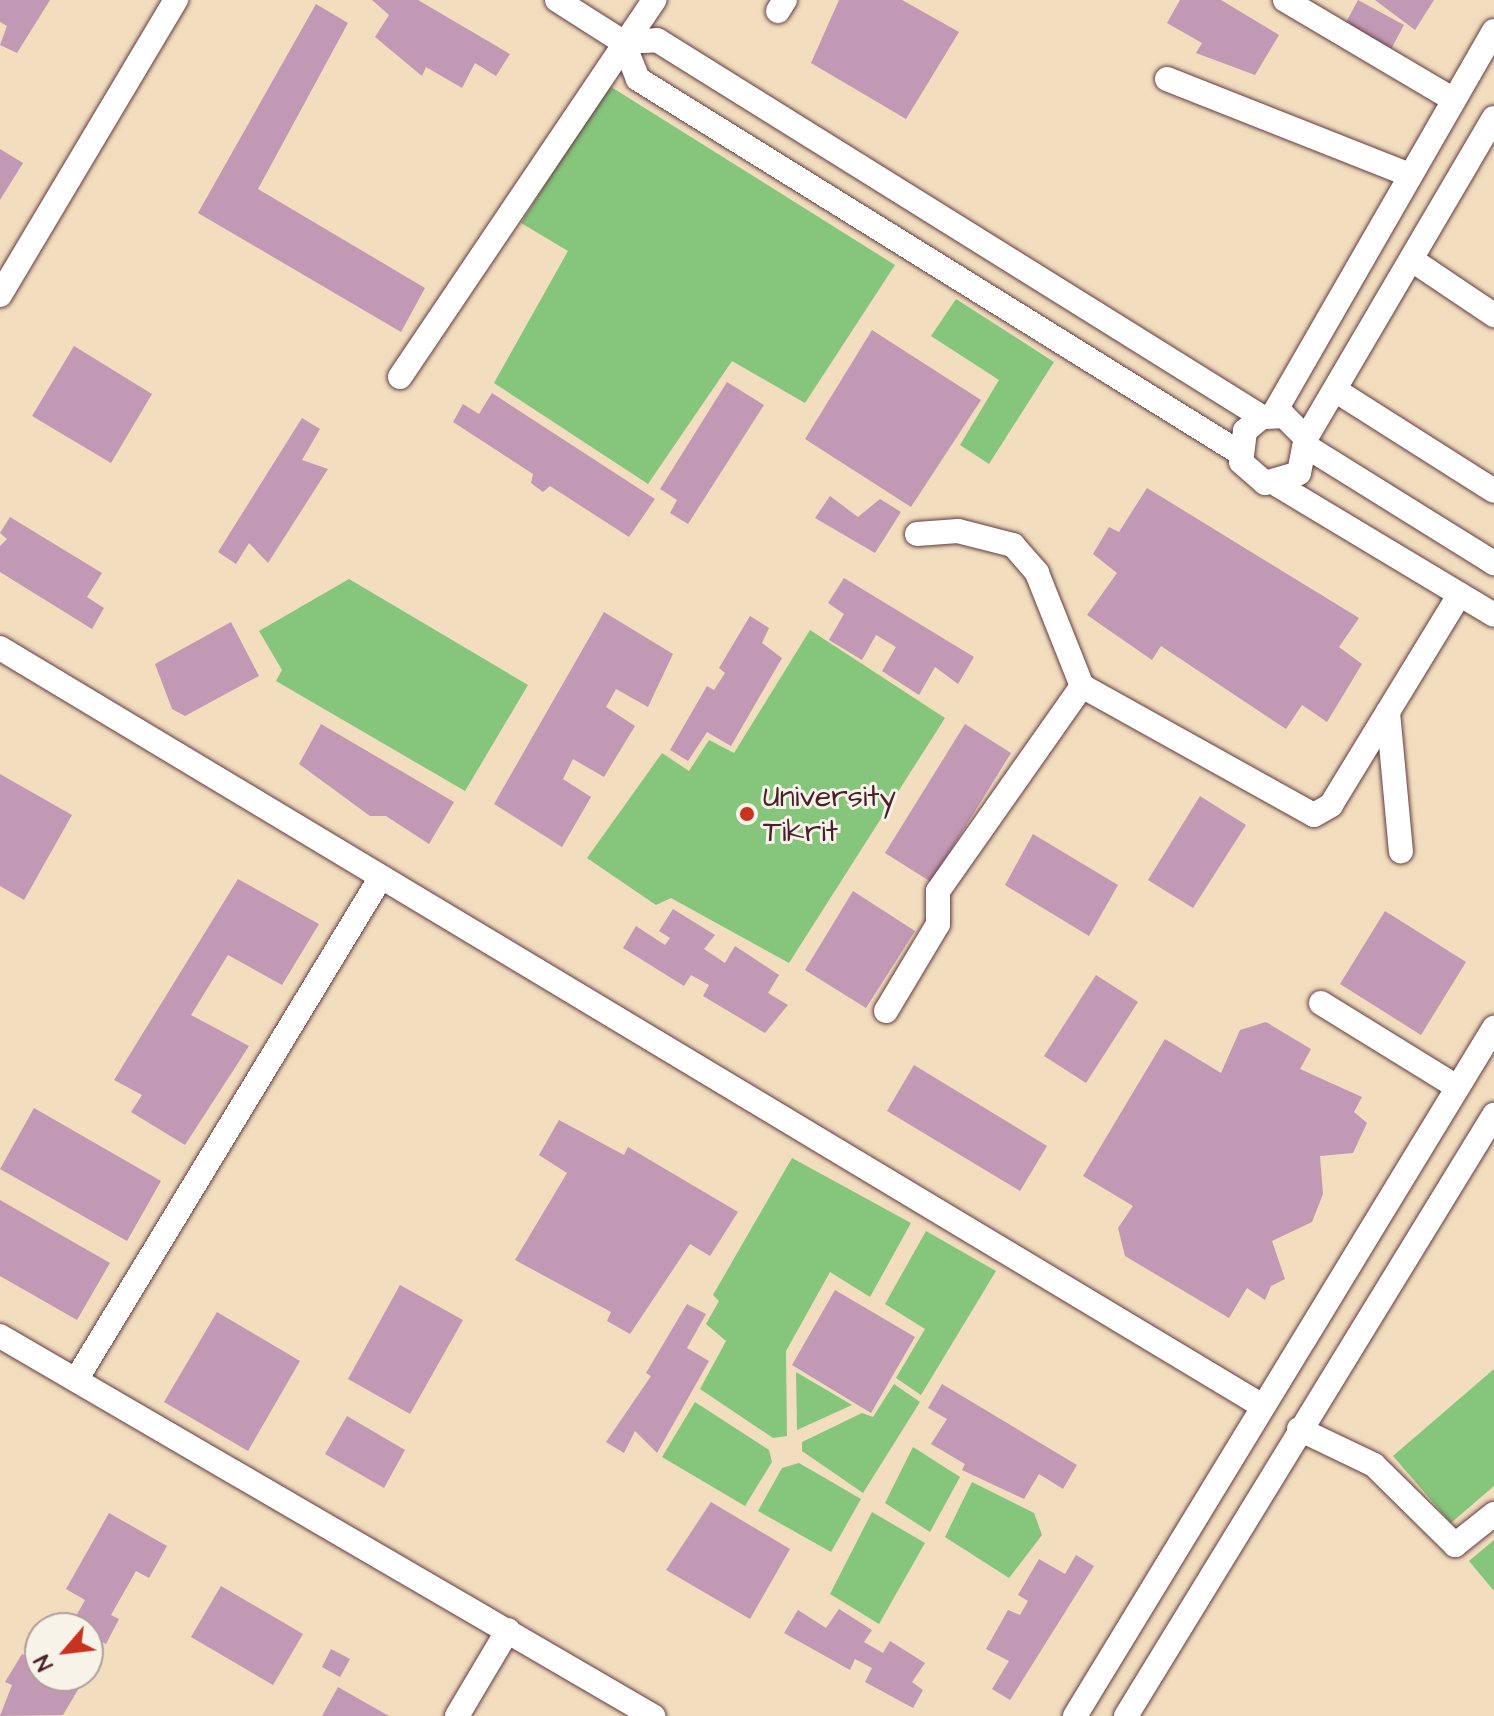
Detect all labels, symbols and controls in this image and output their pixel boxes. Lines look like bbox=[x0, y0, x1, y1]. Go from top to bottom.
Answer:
place label: University Tikrit bbox=[763, 779, 896, 850]
marker: University Tikrit bbox=[738, 805, 756, 823]
north arrow bbox=[24, 1612, 104, 1692]
text: N bbox=[27, 1649, 61, 1676]

